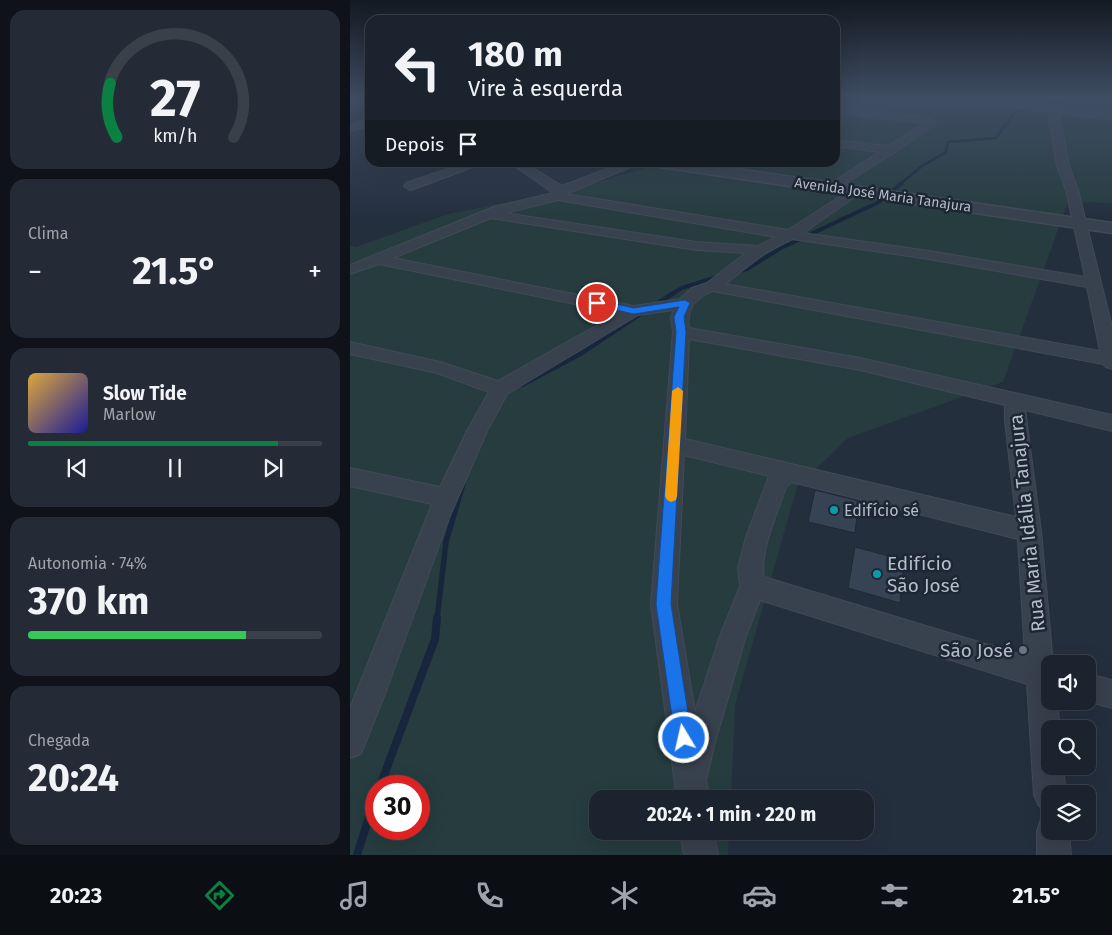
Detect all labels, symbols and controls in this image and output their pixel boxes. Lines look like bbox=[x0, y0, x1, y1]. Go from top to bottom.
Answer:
text: 180 m bbox=[468, 33, 563, 75]
icon: left bbox=[385, 35, 450, 100]
text: 27 bbox=[150, 67, 200, 130]
text: Vire à esquerda bbox=[468, 75, 623, 102]
text: km/h bbox=[153, 125, 197, 147]
icon: arrive bbox=[454, 130, 482, 158]
text: Depois bbox=[385, 133, 444, 156]
street label: Avenida José Maria Tanajura bbox=[794, 174, 972, 216]
text: Clima bbox=[28, 224, 68, 243]
text: 21.5° bbox=[132, 248, 218, 294]
text: − bbox=[28, 255, 42, 288]
text: + bbox=[308, 255, 322, 288]
pin bbox=[576, 282, 618, 324]
icon: arrive bbox=[583, 289, 611, 317]
text: Slow Tide bbox=[103, 382, 187, 405]
text: Marlow bbox=[103, 405, 156, 424]
street label: Rua Maria Idália Tanajura bbox=[1004, 413, 1050, 633]
icon: previous bbox=[63, 454, 91, 482]
icon: pause bbox=[161, 454, 189, 482]
icon: next bbox=[259, 454, 287, 482]
place label: Edifício sé bbox=[844, 501, 919, 520]
marker: Edifício sé bbox=[828, 504, 840, 516]
place label: Edifício São José bbox=[887, 552, 960, 597]
text: Autonomia · 74% bbox=[28, 554, 147, 573]
marker: Edifício São José bbox=[871, 568, 883, 580]
text: 370 km bbox=[28, 578, 149, 624]
place label: São José bbox=[940, 639, 1013, 662]
marker: São José bbox=[1017, 644, 1029, 656]
map controls bbox=[1041, 655, 1096, 840]
button: sound bbox=[1041, 655, 1096, 710]
position arrow bbox=[657, 711, 709, 763]
button: search bbox=[1041, 720, 1096, 775]
text: Chegada bbox=[28, 731, 90, 750]
text: 20:24 bbox=[28, 755, 119, 801]
speed limit sign: 30 bbox=[365, 775, 430, 840]
button: layers bbox=[1041, 785, 1096, 840]
text: 20:24 · 1 min · 220 m bbox=[647, 803, 816, 826]
icon: directions bbox=[202, 878, 237, 913]
icon: music bbox=[337, 878, 372, 913]
icon: phone bbox=[472, 878, 507, 913]
icon: climate bbox=[607, 878, 642, 913]
icon: car bbox=[742, 878, 777, 913]
icon: filters bbox=[877, 878, 912, 913]
text: 20:23 bbox=[50, 882, 102, 909]
text: 21.5° bbox=[1012, 882, 1062, 909]

